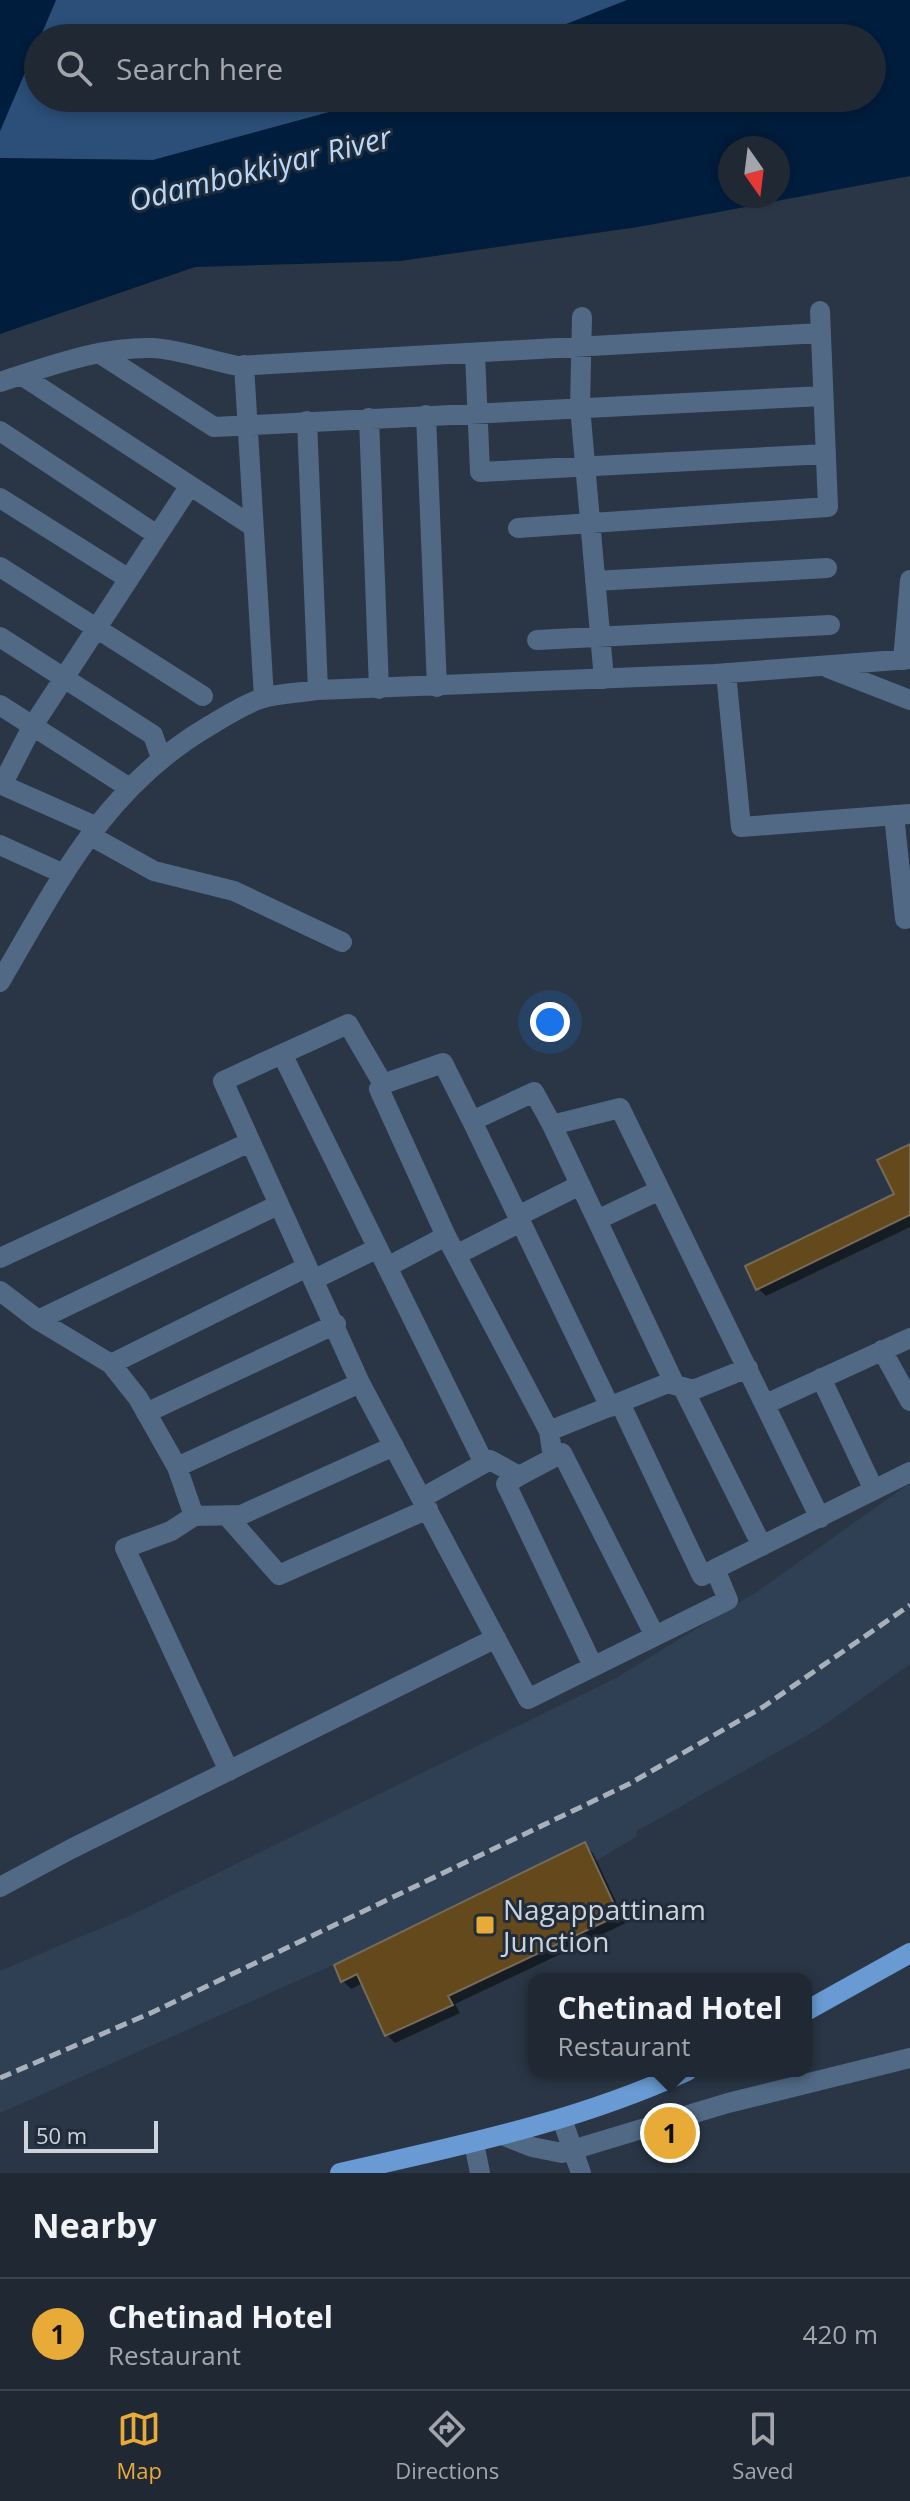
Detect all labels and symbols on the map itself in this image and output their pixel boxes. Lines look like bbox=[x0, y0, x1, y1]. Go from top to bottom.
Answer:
water label: Odambokkiyar River bbox=[125, 115, 397, 220]
north arrow bbox=[718, 136, 790, 208]
your location bbox=[530, 1002, 570, 1042]
place label: Nagappattinam Junction bbox=[500, 1890, 706, 1960]
marker: Nagappattinam Junction bbox=[474, 1914, 496, 1936]
pin: 1 bbox=[644, 2103, 696, 2163]
scale bar bbox=[24, 2117, 158, 2153]

